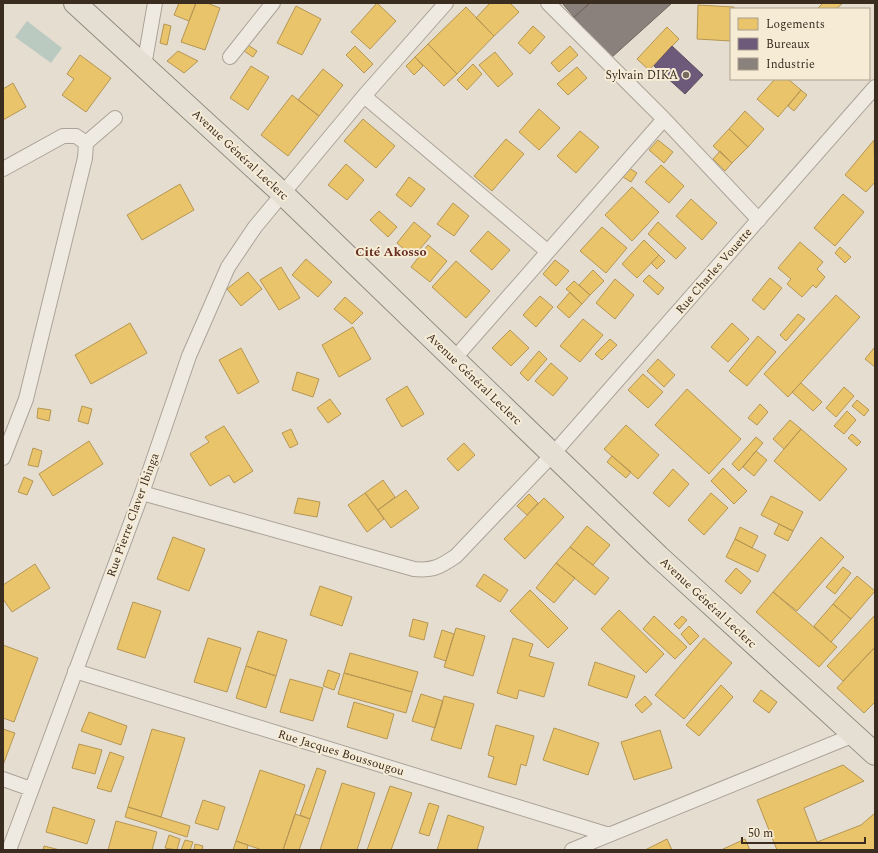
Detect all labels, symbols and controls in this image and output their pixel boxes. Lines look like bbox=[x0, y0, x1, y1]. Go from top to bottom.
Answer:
legend bbox=[730, 8, 870, 80]
text: Logements bbox=[766, 15, 825, 34]
text: Bureaux bbox=[766, 35, 810, 54]
text: Industrie bbox=[766, 55, 815, 74]
place label: Sylvain DIKA bbox=[605, 66, 678, 85]
marker: Sylvain DIKA bbox=[681, 70, 691, 80]
street label: Avenue Général Leclerc bbox=[187, 105, 293, 205]
street label: Rue Charles Vouette bbox=[671, 224, 757, 318]
district label: Cité Akosso bbox=[355, 242, 427, 262]
street label: Avenue Général Leclerc bbox=[422, 328, 526, 430]
street label: Rue Pierre Claver Ibinga bbox=[102, 450, 164, 580]
street label: Avenue Général Leclerc bbox=[655, 553, 761, 653]
street label: Rue Jacques Boussougou bbox=[276, 725, 407, 781]
scale bar bbox=[742, 819, 865, 845]
text: 50 m bbox=[748, 824, 773, 843]

